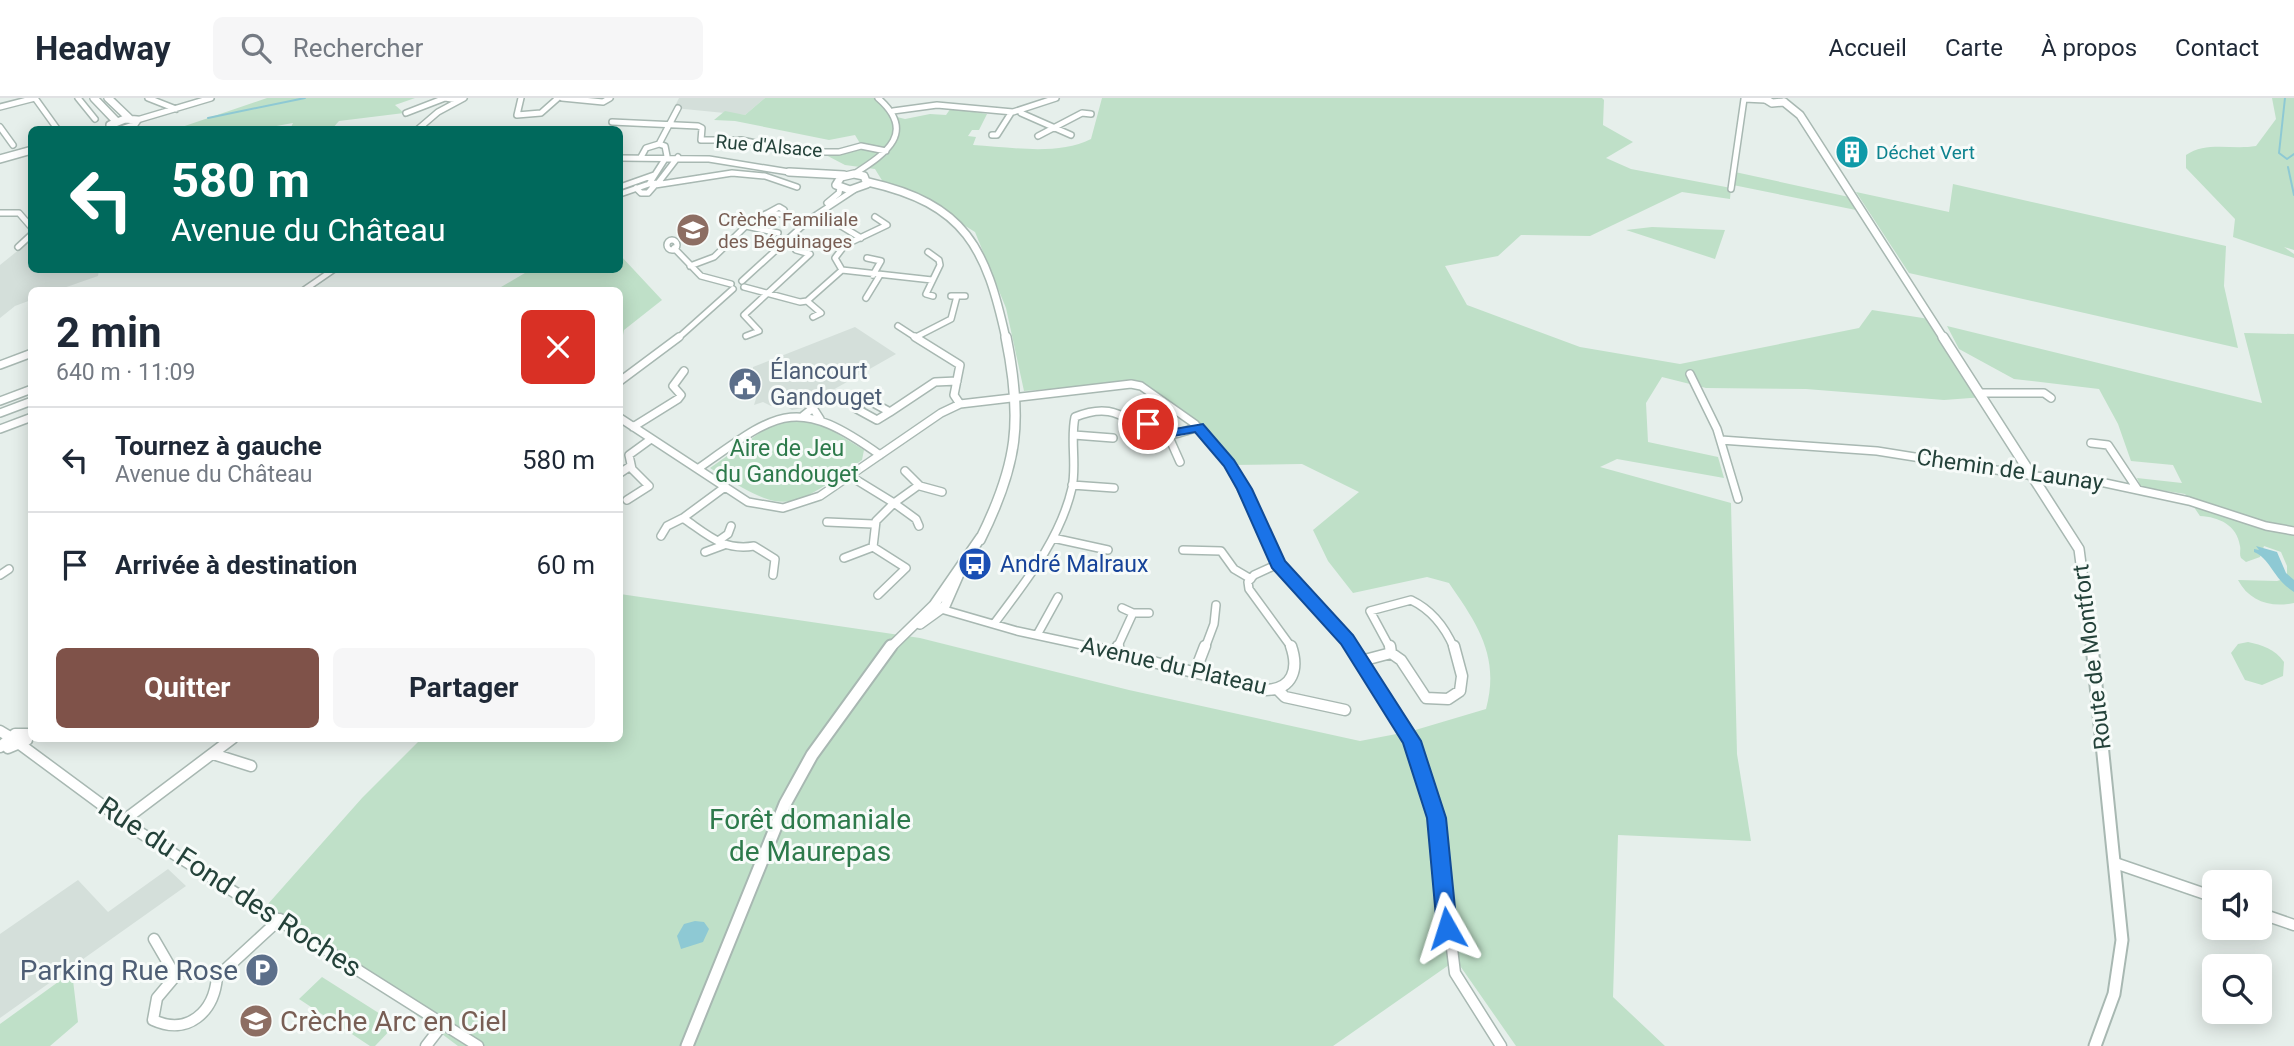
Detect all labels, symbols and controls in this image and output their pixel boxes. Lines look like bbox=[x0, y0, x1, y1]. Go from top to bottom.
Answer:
search box bbox=[213, 17, 703, 80]
text: Headway bbox=[35, 29, 171, 68]
icon: search bbox=[237, 29, 275, 67]
text: Rechercher bbox=[293, 33, 423, 63]
text: Accueil bbox=[1828, 34, 1907, 62]
text: Carte bbox=[1945, 34, 2003, 62]
text: À propos bbox=[2041, 34, 2137, 62]
text: Contact bbox=[2175, 34, 2259, 62]
street label: Rue d'Alsace bbox=[715, 130, 823, 162]
building icon: Déchet Vert bbox=[1833, 133, 1871, 171]
place label: Déchet Vert bbox=[1876, 141, 1975, 164]
text: 580 m bbox=[171, 152, 310, 209]
icon: left bbox=[56, 154, 147, 245]
place label: Crèche Familiale des Béguinages bbox=[718, 208, 858, 253]
text: Avenue du Château bbox=[171, 211, 446, 249]
school or university icon: Crèche Familiale des Béguinages bbox=[674, 211, 712, 249]
text: 2 min bbox=[56, 308, 162, 357]
button: close bbox=[521, 310, 595, 384]
place label: Élancourt Gandouget bbox=[770, 357, 882, 411]
text: 640 m · 11:09 bbox=[56, 359, 195, 386]
public building icon: Élancourt Gandouget bbox=[726, 365, 764, 403]
pin bbox=[1118, 394, 1178, 454]
icon: arrive bbox=[1129, 405, 1167, 443]
text: Tournez à gauche bbox=[115, 431, 322, 461]
park label: Aire de Jeu du Gandouget bbox=[715, 435, 859, 488]
icon: left bbox=[56, 441, 94, 479]
street label: Chemin de Launay bbox=[1915, 444, 2105, 496]
text: 580 m bbox=[522, 445, 595, 475]
text: Avenue du Château bbox=[115, 461, 312, 488]
bus stop icon: André Malraux bbox=[956, 545, 994, 583]
icon: arrive bbox=[56, 546, 94, 584]
text: Arrivée à destination bbox=[115, 550, 357, 580]
text: 60 m bbox=[537, 550, 595, 580]
place label: André Malraux bbox=[1000, 551, 1148, 578]
street label: Route de Montfort bbox=[2067, 563, 2117, 751]
street label: Avenue du Plateau bbox=[1078, 631, 1270, 701]
button: Quitter bbox=[56, 648, 319, 728]
button: Partager bbox=[333, 648, 595, 728]
street label: Rue du Fond des Roches bbox=[92, 790, 368, 984]
park label: Forêt domaniale de Maurepas bbox=[709, 803, 911, 868]
map controls bbox=[2202, 870, 2272, 1024]
button: sound bbox=[2202, 870, 2272, 940]
position arrow bbox=[1410, 891, 1484, 965]
parking icon: Parking Rue Rose bbox=[243, 951, 281, 989]
place label: Parking Rue Rose bbox=[20, 954, 238, 987]
button: search bbox=[2202, 954, 2272, 1024]
school or university icon: Crèche Arc en Ciel bbox=[237, 1002, 275, 1040]
place label: Crèche Arc en Ciel bbox=[280, 1005, 507, 1038]

